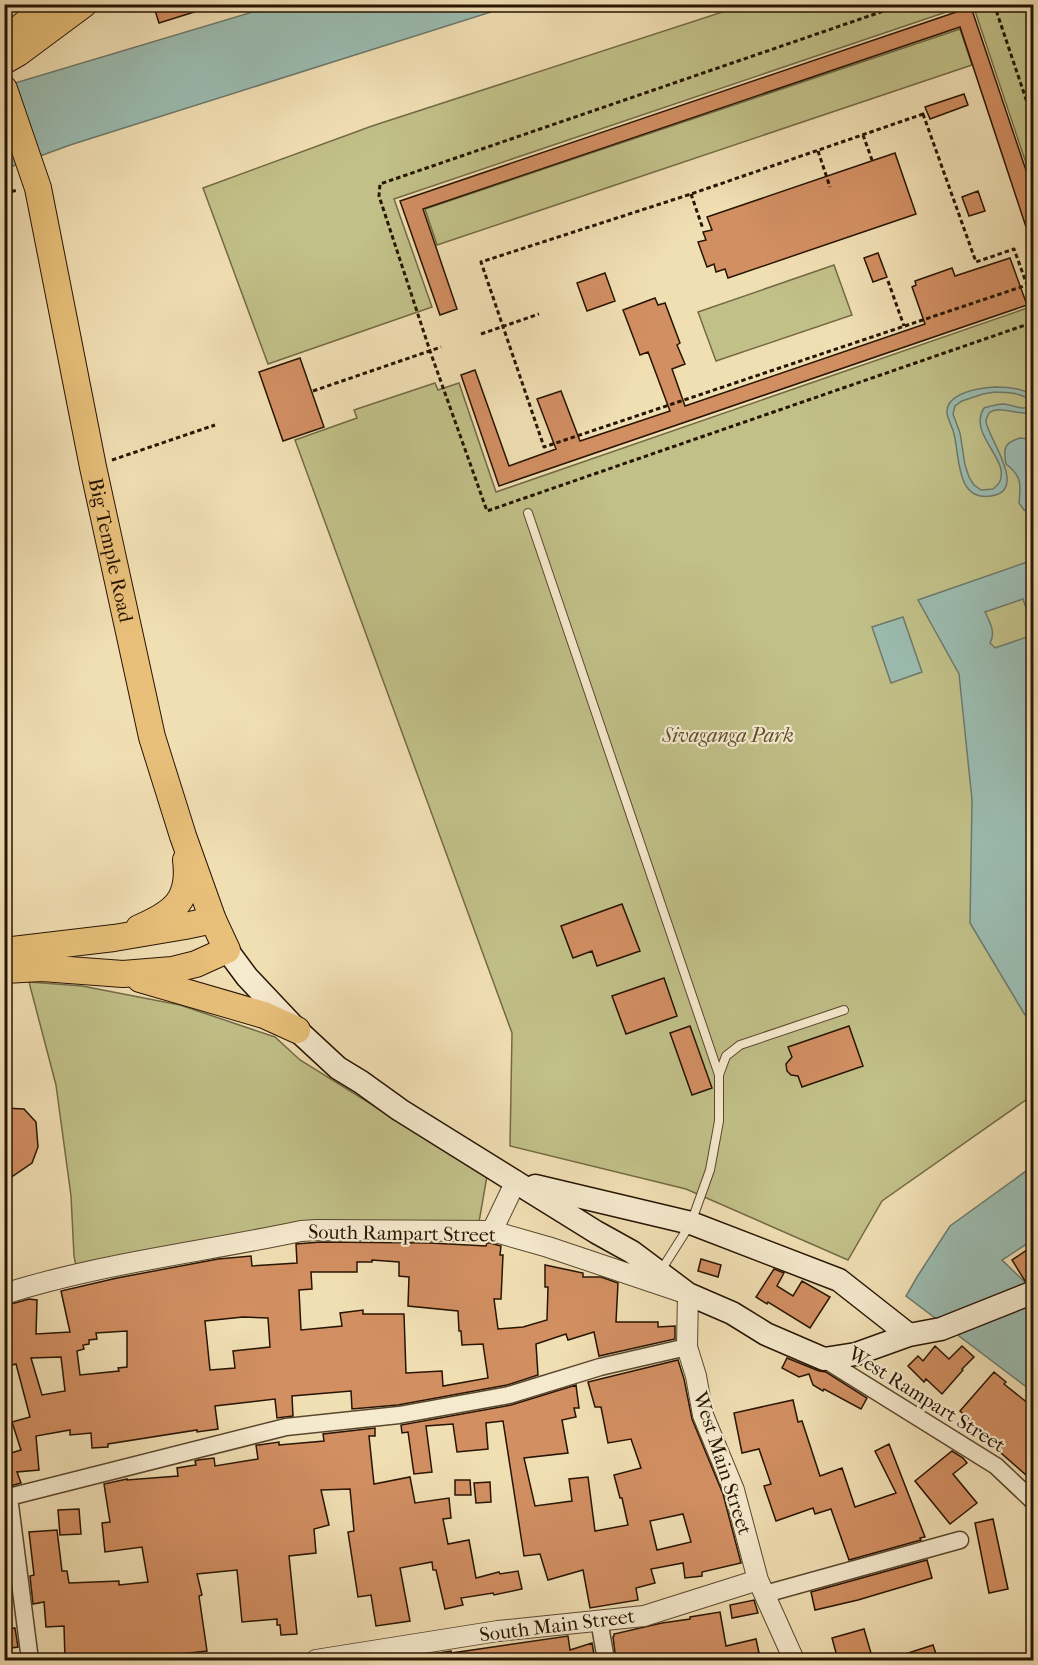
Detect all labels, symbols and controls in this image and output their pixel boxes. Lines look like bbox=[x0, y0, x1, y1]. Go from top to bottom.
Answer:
street label: Big Temple Road bbox=[84, 476, 138, 625]
park label: Sivaganga Park bbox=[661, 724, 794, 747]
street label: South Rampart Street bbox=[308, 1220, 496, 1247]
street label: West Rampart Street bbox=[843, 1341, 1009, 1457]
street label: West Main Street bbox=[688, 1388, 757, 1538]
street label: South Main Street bbox=[478, 1605, 636, 1646]

